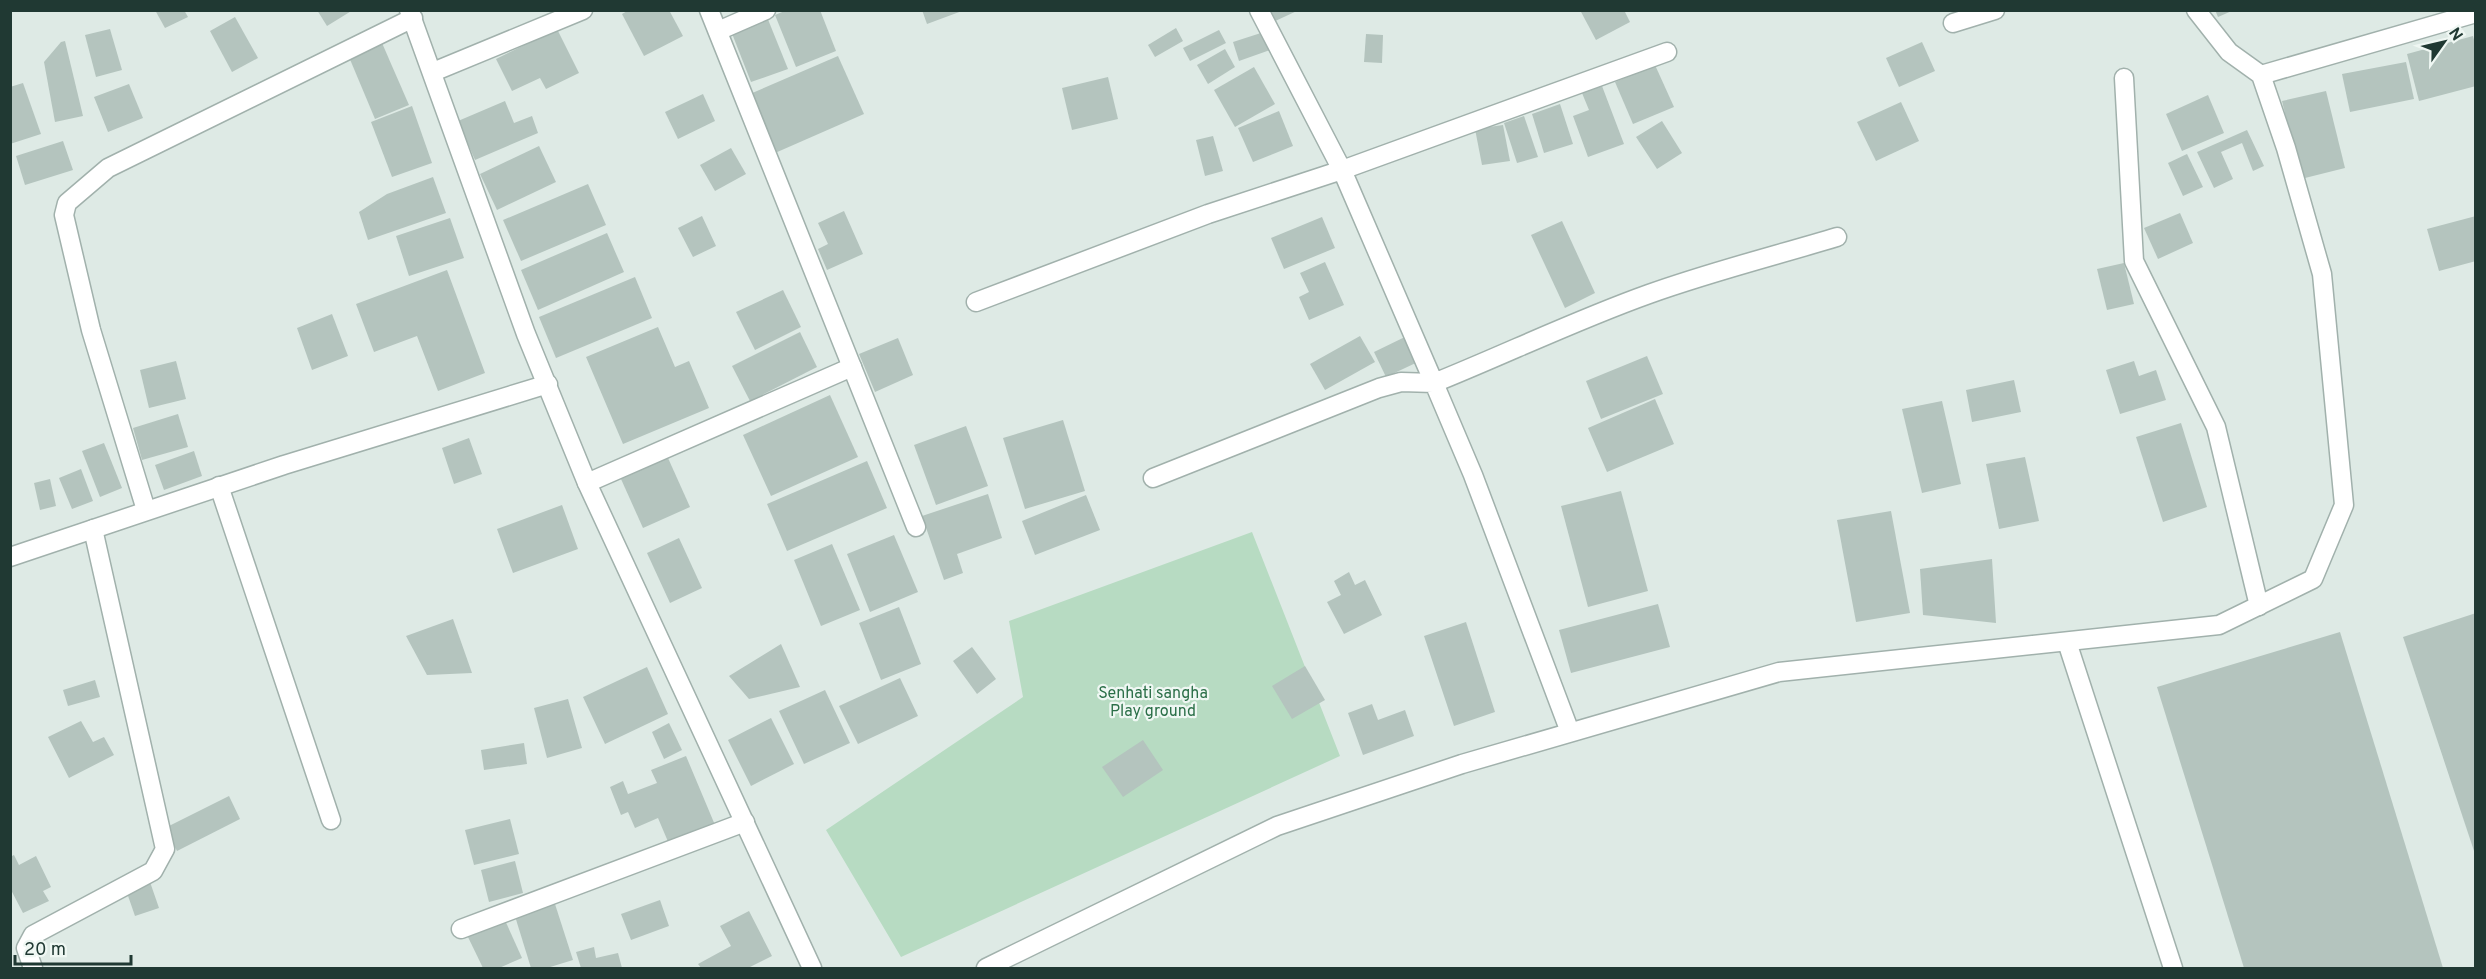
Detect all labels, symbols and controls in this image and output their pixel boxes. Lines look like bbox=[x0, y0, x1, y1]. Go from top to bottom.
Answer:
north arrow bbox=[2414, 12, 2474, 72]
text: N bbox=[2443, 24, 2466, 45]
park label: Senhati sangha Play ground bbox=[1098, 684, 1208, 722]
scale bar bbox=[15, 928, 130, 966]
text: 20 m bbox=[24, 939, 66, 962]

